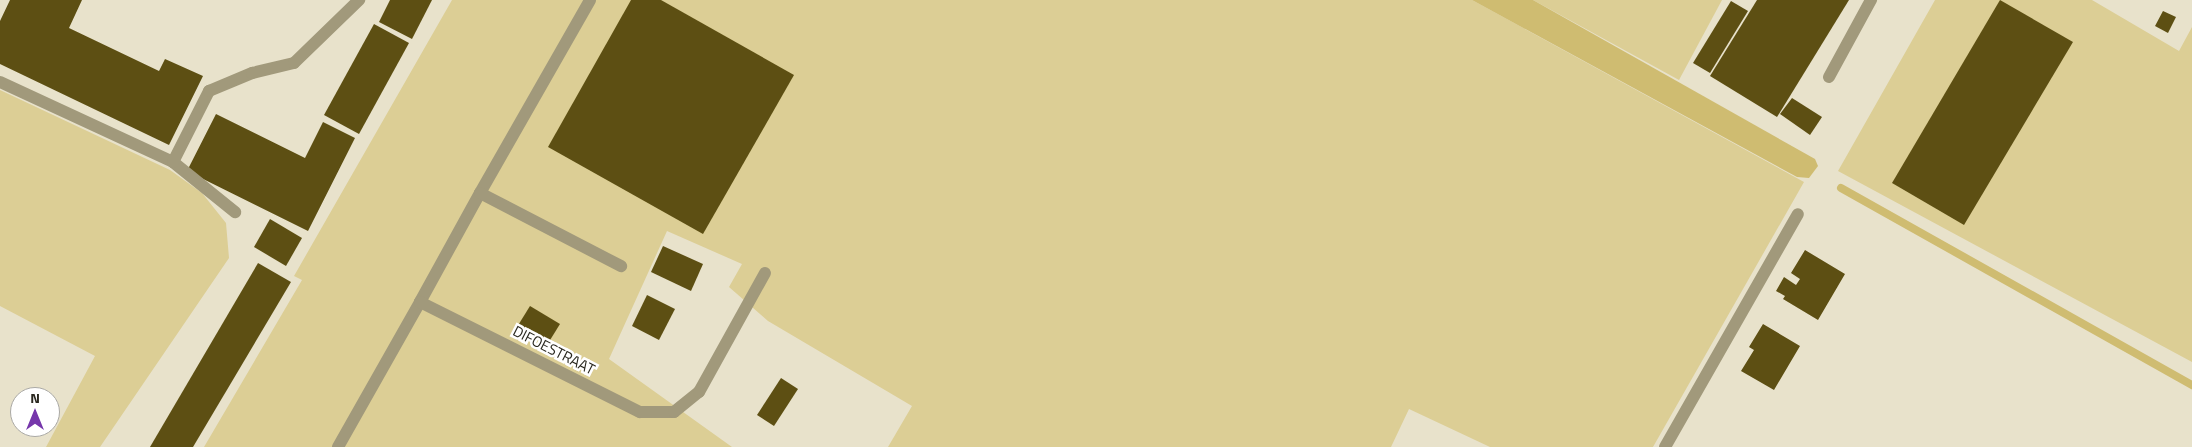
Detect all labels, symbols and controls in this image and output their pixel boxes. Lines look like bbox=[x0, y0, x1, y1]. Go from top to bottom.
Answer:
street label: DIFOESTRAAT bbox=[510, 322, 598, 378]
north arrow bbox=[10, 387, 60, 437]
text: N bbox=[30, 387, 40, 408]

